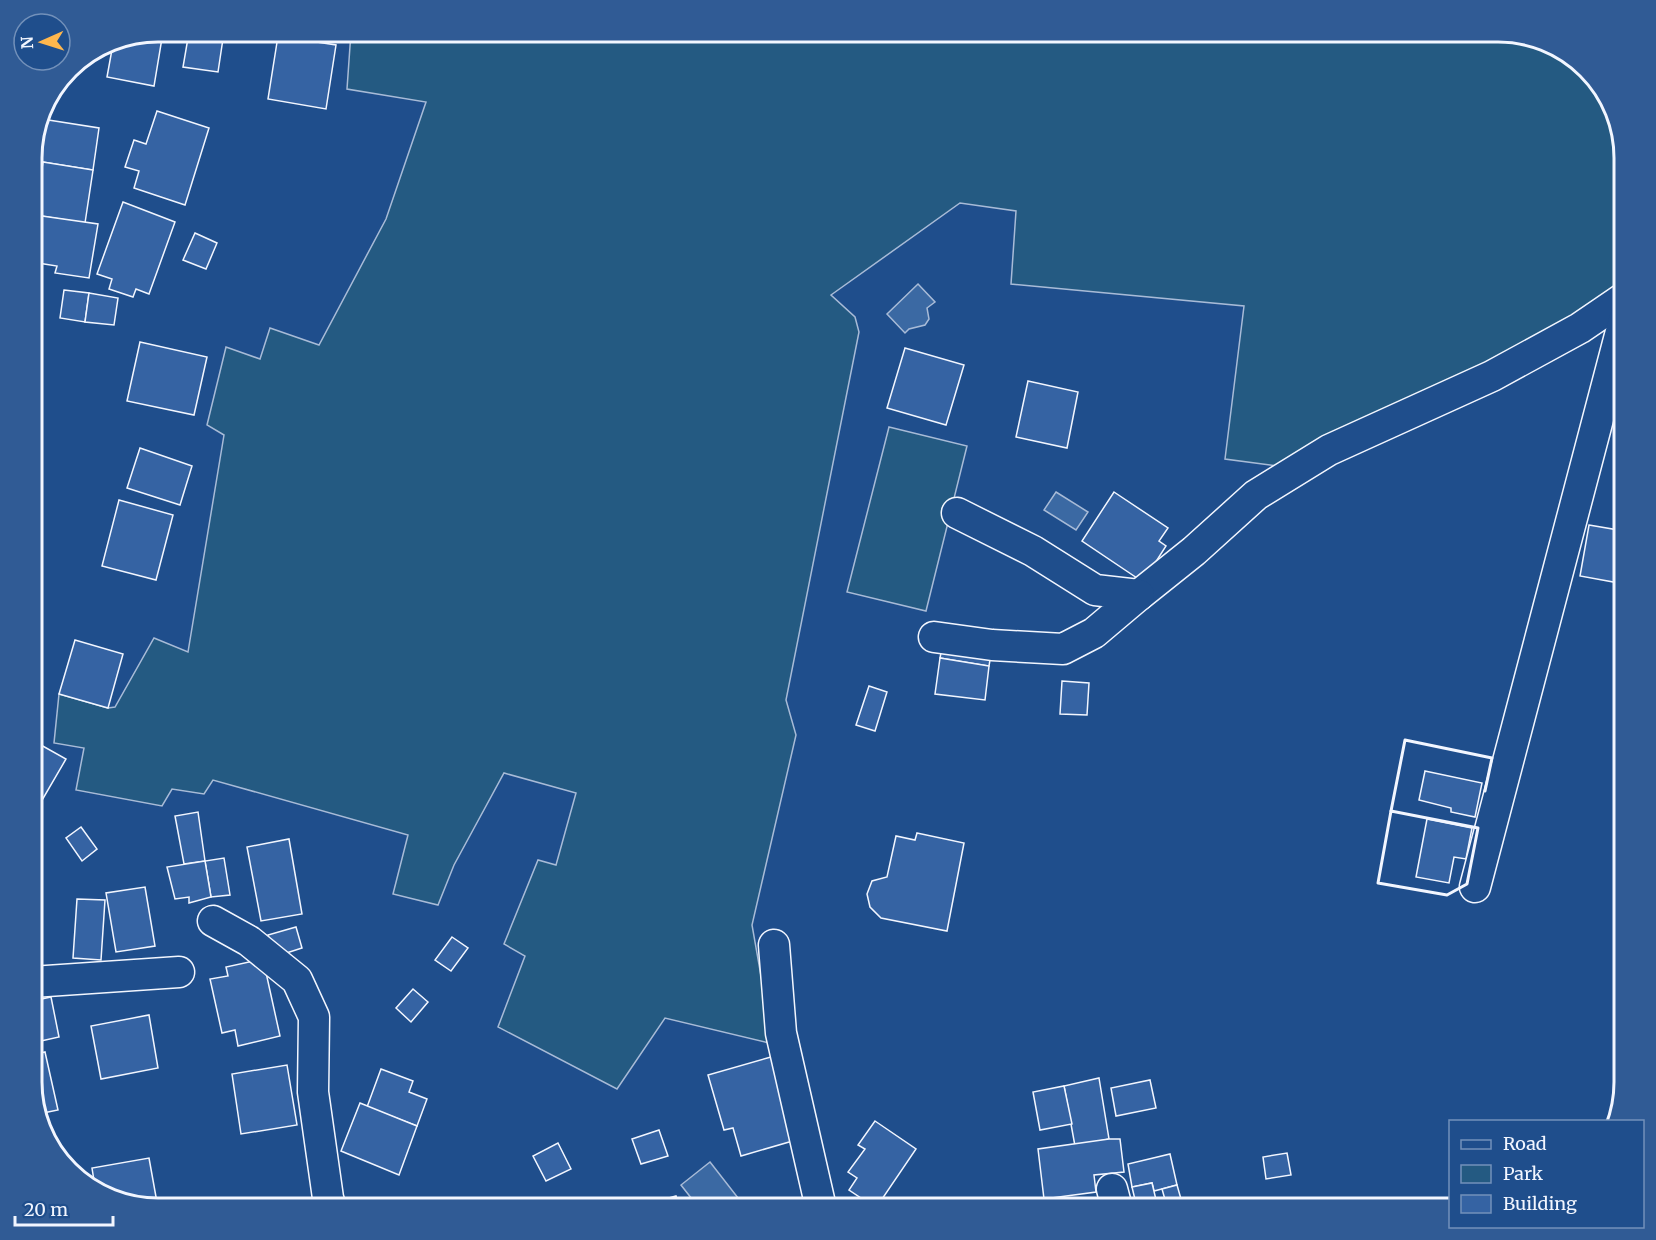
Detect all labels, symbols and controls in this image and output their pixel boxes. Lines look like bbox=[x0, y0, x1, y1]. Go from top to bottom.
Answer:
north arrow bbox=[12, 12, 72, 72]
text: N bbox=[17, 36, 37, 50]
legend bbox=[1449, 1120, 1644, 1228]
text: Road bbox=[1503, 1132, 1547, 1155]
text: Park bbox=[1503, 1162, 1544, 1185]
scale bar bbox=[15, 1189, 112, 1227]
text: Building bbox=[1503, 1192, 1577, 1215]
text: 20 m bbox=[24, 1198, 68, 1221]

